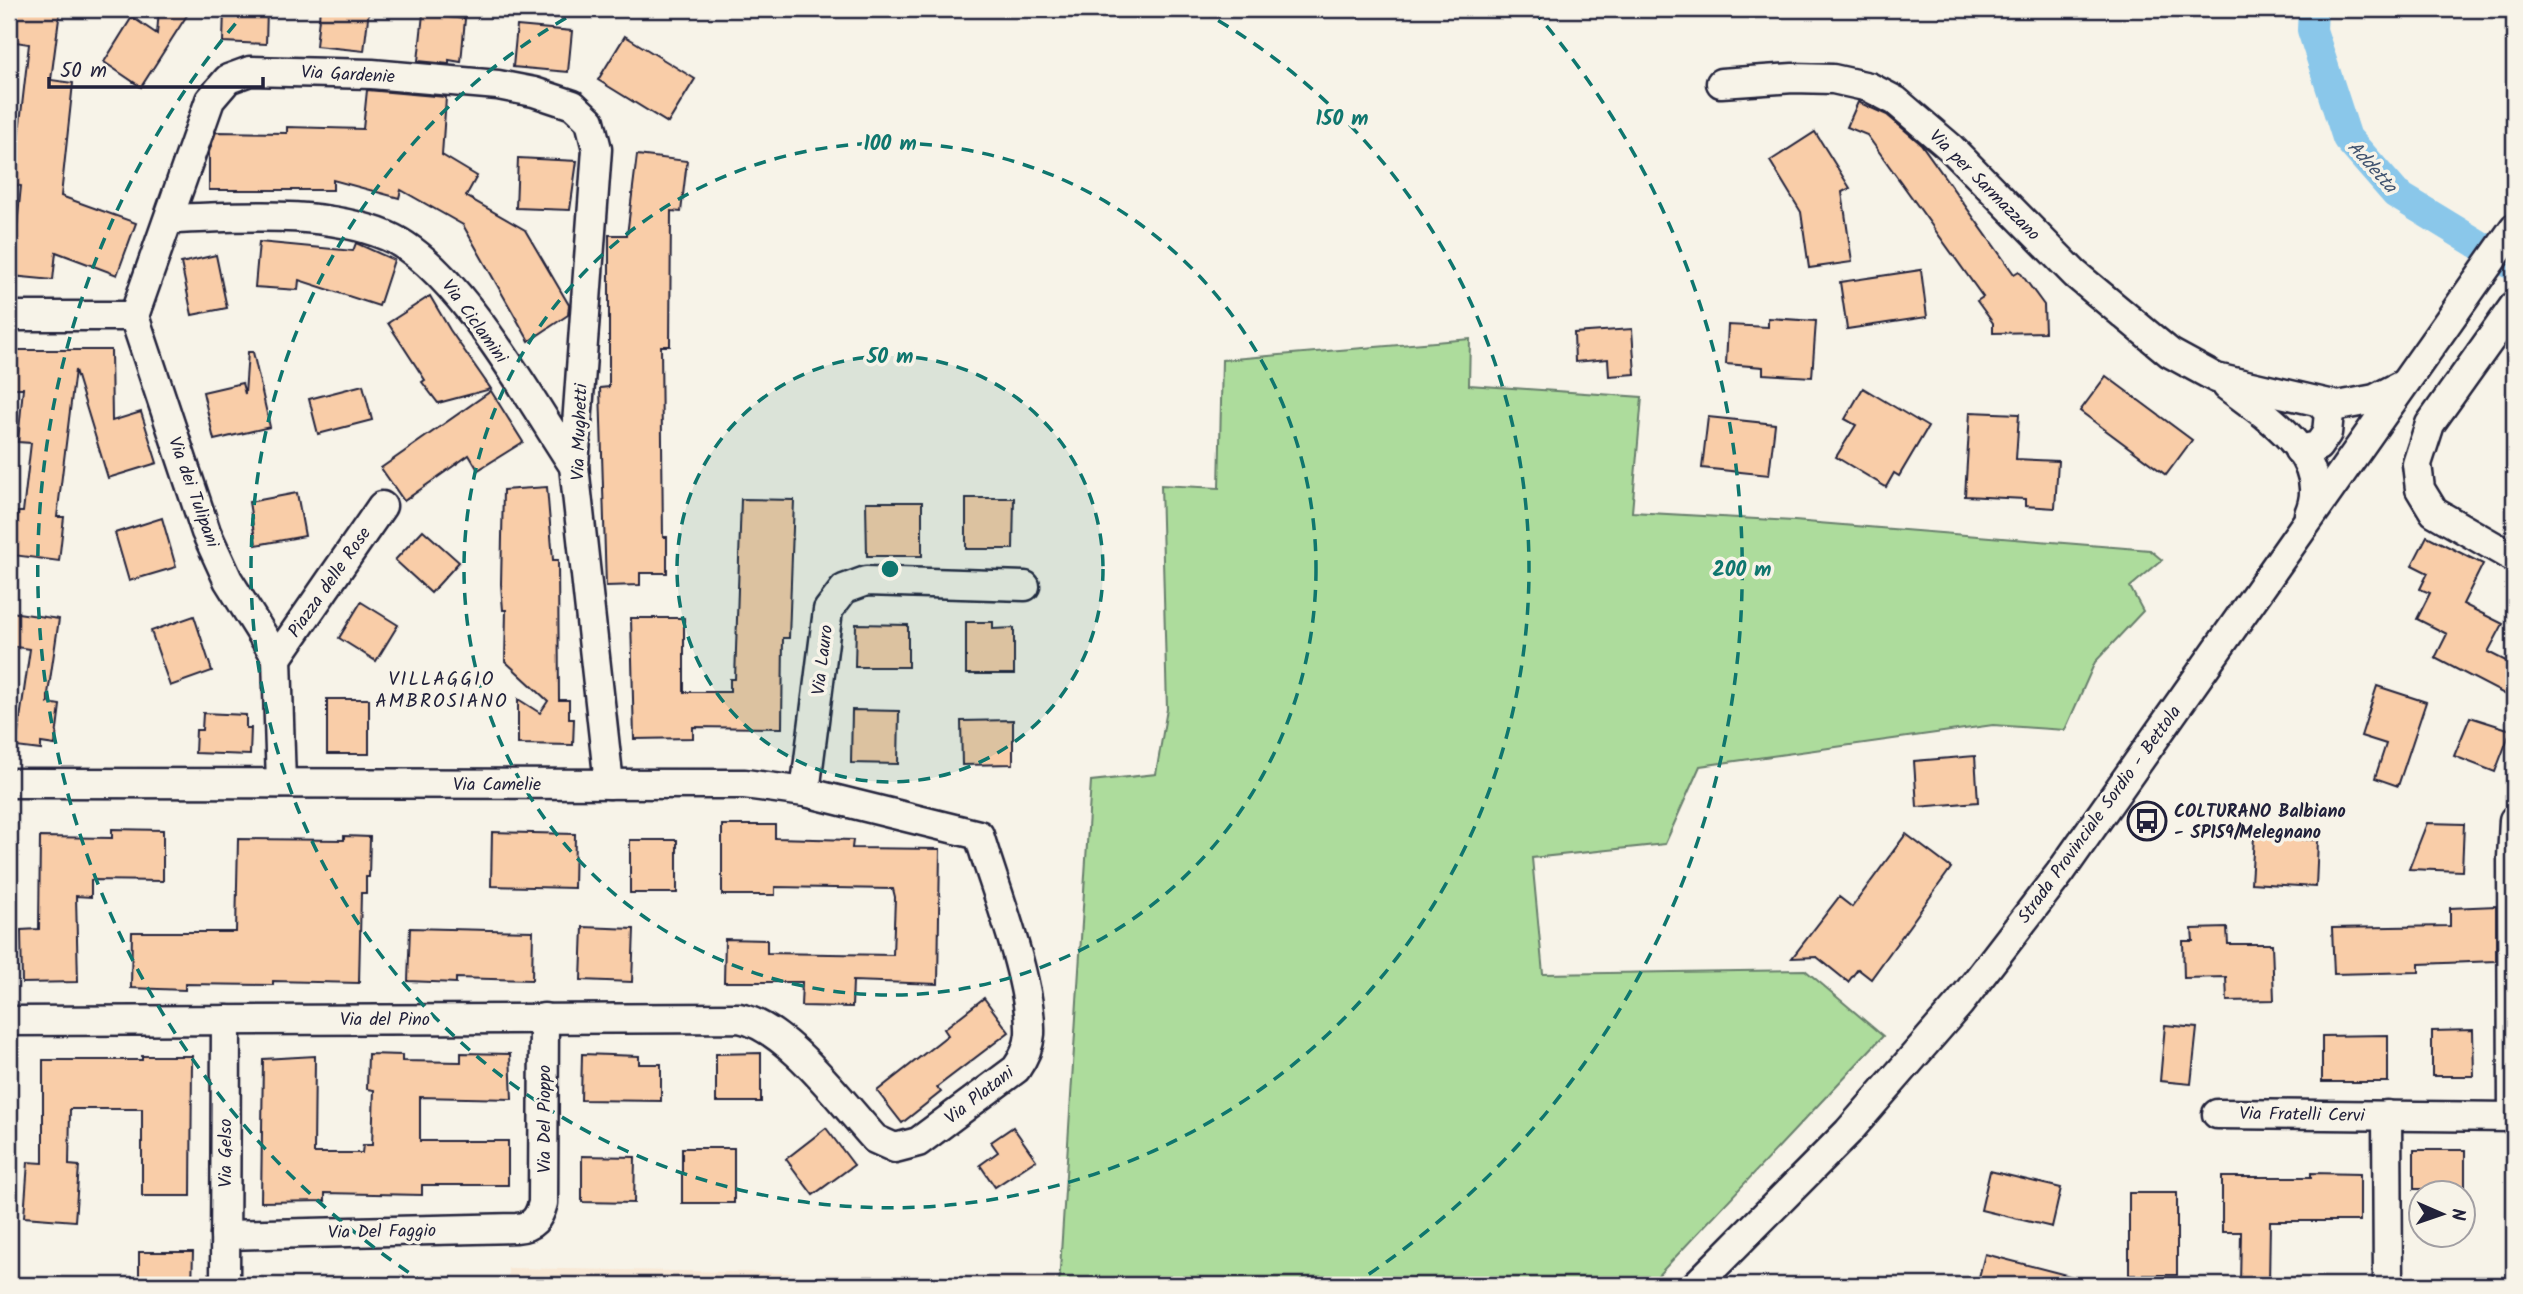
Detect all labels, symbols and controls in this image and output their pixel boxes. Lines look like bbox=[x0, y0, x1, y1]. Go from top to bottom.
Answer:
scale bar bbox=[49, 46, 262, 90]
text: 50 m bbox=[60, 55, 107, 88]
street label: Via Gardenie bbox=[300, 59, 396, 92]
text: 150 m bbox=[1315, 103, 1369, 136]
street label: Via per Sarmazzano bbox=[1921, 123, 2047, 249]
text: 100 m bbox=[863, 128, 917, 161]
water label: Addetta bbox=[2339, 134, 2404, 201]
street label: Via Ciclamini bbox=[433, 274, 515, 371]
text: 50 m bbox=[866, 341, 913, 374]
street label: Via Mughetti bbox=[564, 382, 597, 481]
street label: Via dei Tulipani bbox=[159, 433, 226, 553]
street label: Piazza delle Rose bbox=[281, 521, 379, 644]
text: 200 m bbox=[1712, 554, 1772, 587]
centre of rings bbox=[878, 557, 902, 581]
street label: Via Lauro bbox=[805, 623, 842, 697]
district label: VILLAGGIO AMBROSIANO bbox=[375, 665, 509, 717]
street label: Strada Provinciale Sordio - Bettola bbox=[2011, 700, 2189, 930]
street label: Via Camelie bbox=[453, 771, 541, 800]
place label: COLTURANO Balbiano - SP159/Melegnano bbox=[2174, 798, 2346, 848]
bus stop icon: COLTURANO Balbiano - SP159/Melegnano bbox=[2126, 800, 2168, 842]
street label: Via del Pino bbox=[340, 1006, 430, 1035]
street label: Via Platani bbox=[939, 1059, 1021, 1133]
street label: Via Del Pioppo bbox=[531, 1065, 560, 1173]
street label: Via Fratelli Cervi bbox=[2239, 1100, 2366, 1131]
street label: Via Gelso bbox=[212, 1119, 241, 1187]
north arrow bbox=[2408, 1178, 2478, 1248]
text: N bbox=[2442, 1208, 2472, 1221]
street label: Via Del Faggio bbox=[328, 1217, 436, 1248]

